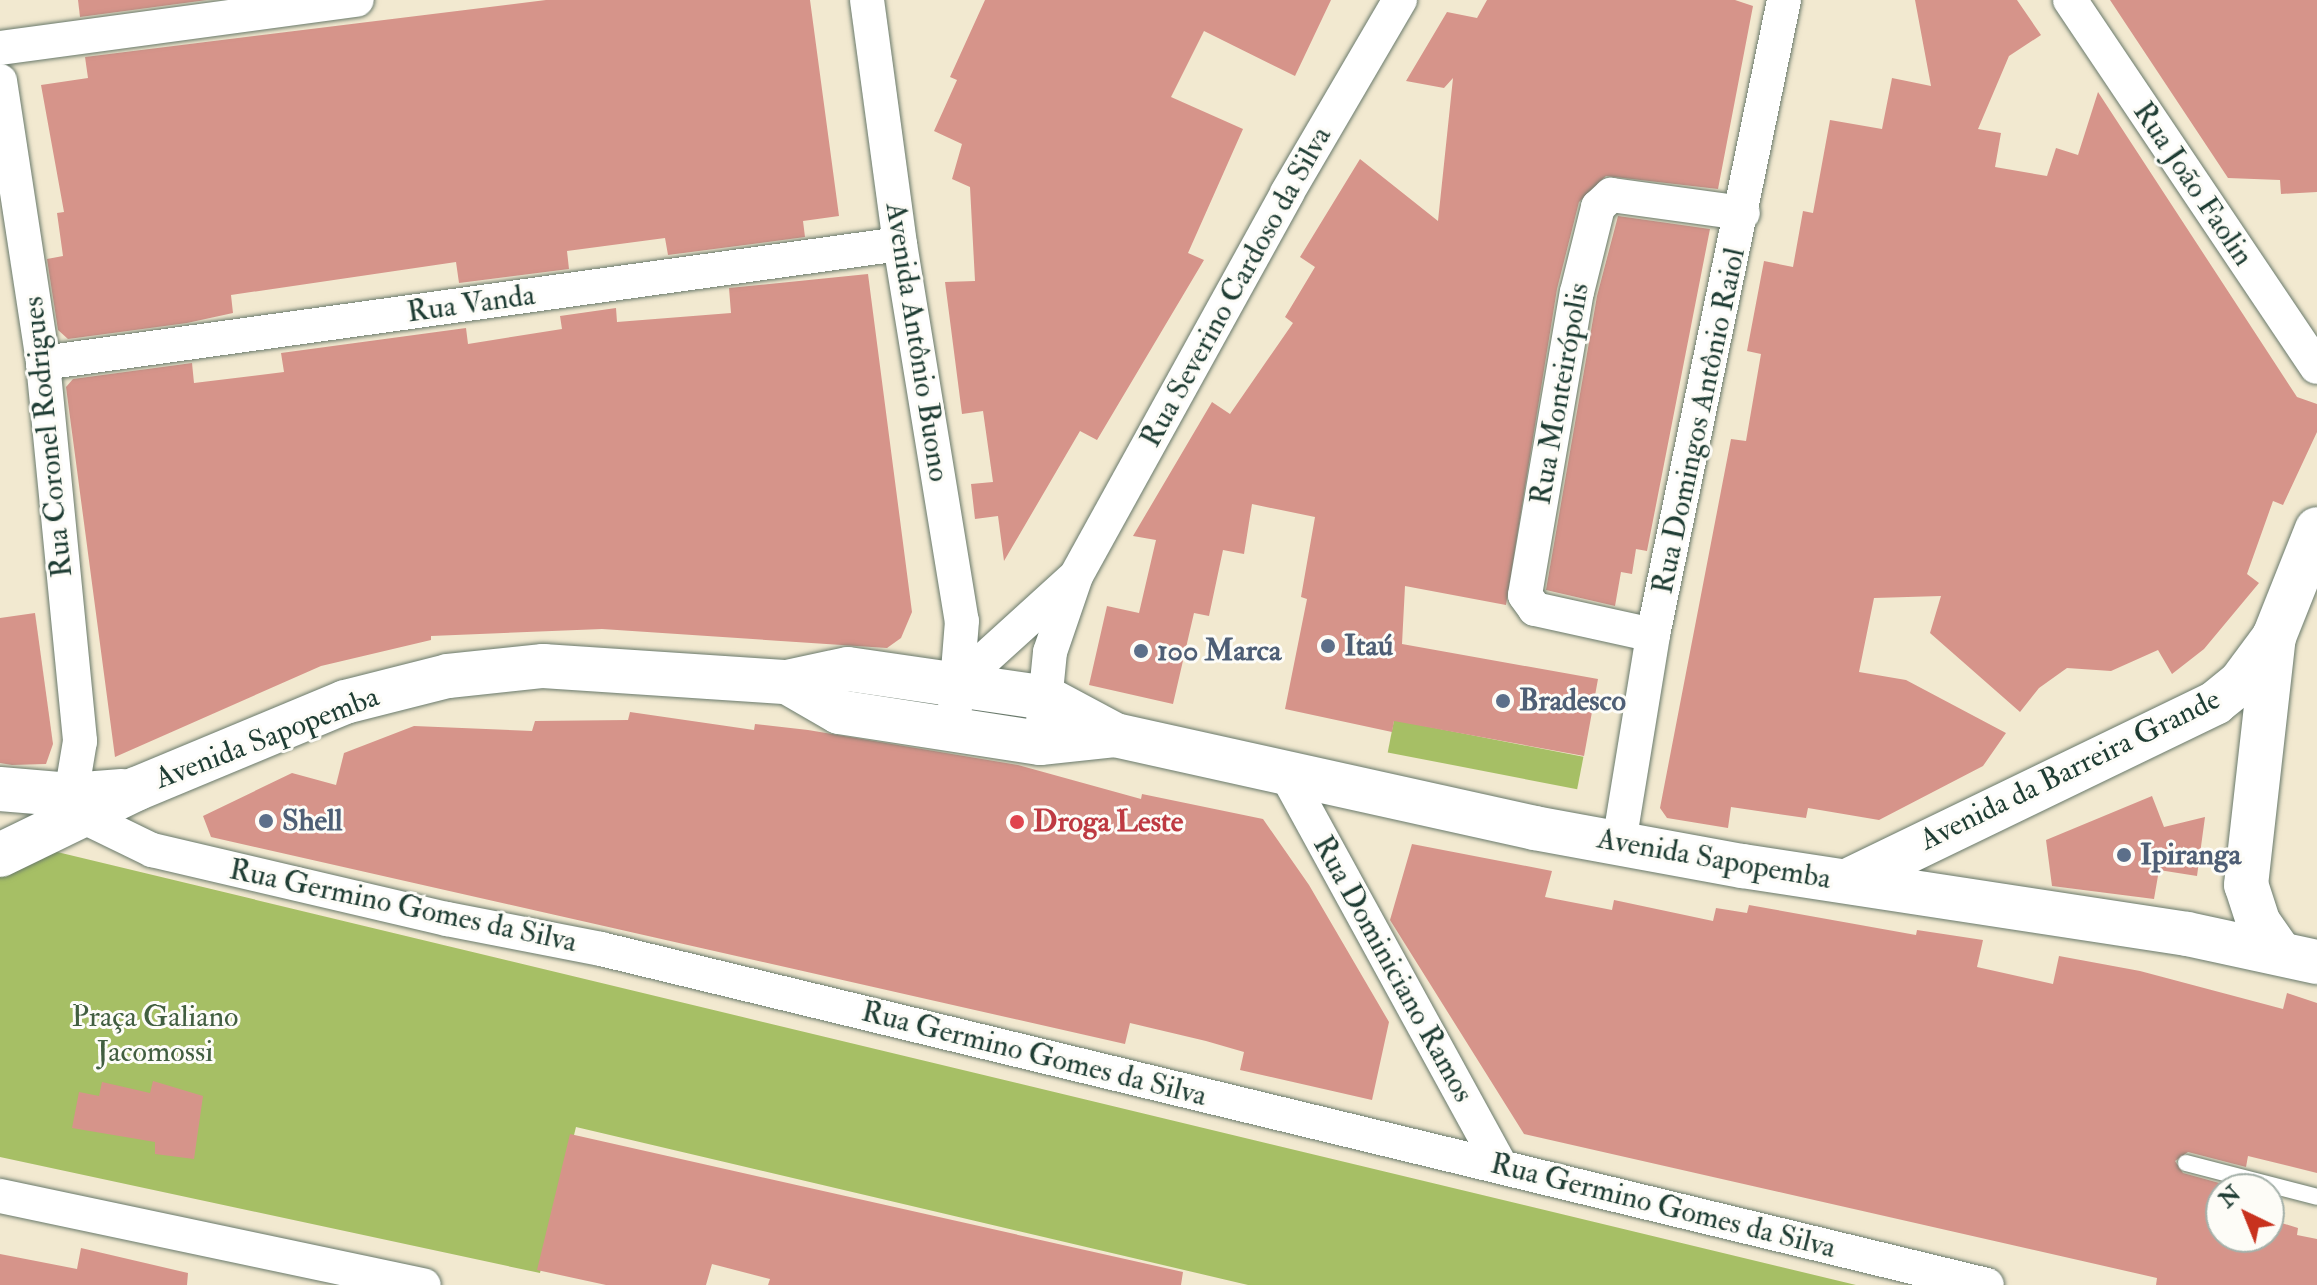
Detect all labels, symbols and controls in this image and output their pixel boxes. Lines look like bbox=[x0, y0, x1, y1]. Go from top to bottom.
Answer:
street label: Rua João Faolin bbox=[2125, 95, 2261, 273]
street label: Rua Severino Cardoso da Silva bbox=[1133, 120, 1339, 454]
street label: Avenida Antônio Buono bbox=[877, 200, 957, 484]
street label: Rua Domingos Antônio Raiol bbox=[1645, 245, 1753, 597]
street label: Rua Vanda bbox=[405, 277, 537, 331]
street label: Rua Monteirópolis bbox=[1523, 280, 1597, 508]
street label: Rua Coronel Rodrigues bbox=[15, 295, 81, 579]
place label: Itaú bbox=[1344, 628, 1393, 664]
place label: 100 Marca bbox=[1157, 633, 1281, 669]
marker: Itaú bbox=[1319, 637, 1337, 655]
marker: 100 Marca bbox=[1132, 642, 1150, 660]
street label: Avenida Sapopemba bbox=[150, 679, 384, 797]
street label: Avenida da Barreira Grande bbox=[1914, 682, 2226, 858]
place label: Bradesco bbox=[1519, 683, 1626, 719]
marker: Bradesco bbox=[1494, 692, 1512, 710]
place label: Shell bbox=[282, 803, 342, 839]
place label: Droga Leste bbox=[1033, 804, 1183, 840]
marker: Shell bbox=[257, 812, 275, 830]
marker: Droga Leste bbox=[1008, 813, 1026, 831]
street label: Avenida Sapopemba bbox=[1594, 821, 1834, 897]
street label: Rua Dominiciano Ramos bbox=[1305, 830, 1481, 1108]
place label: Ipiranga bbox=[2140, 837, 2241, 873]
marker: Ipiranga bbox=[2115, 846, 2133, 864]
street label: Rua Germino Gomes da Silva bbox=[226, 852, 580, 960]
street label: Rua Germino Gomes da Silva bbox=[858, 994, 1210, 1114]
park label: Praça Galiano Jacomossi bbox=[72, 999, 238, 1070]
street label: Rua Germino Gomes da Silva bbox=[1487, 1146, 1839, 1266]
north arrow bbox=[2205, 1173, 2285, 1253]
text: N bbox=[2213, 1180, 2247, 1214]

